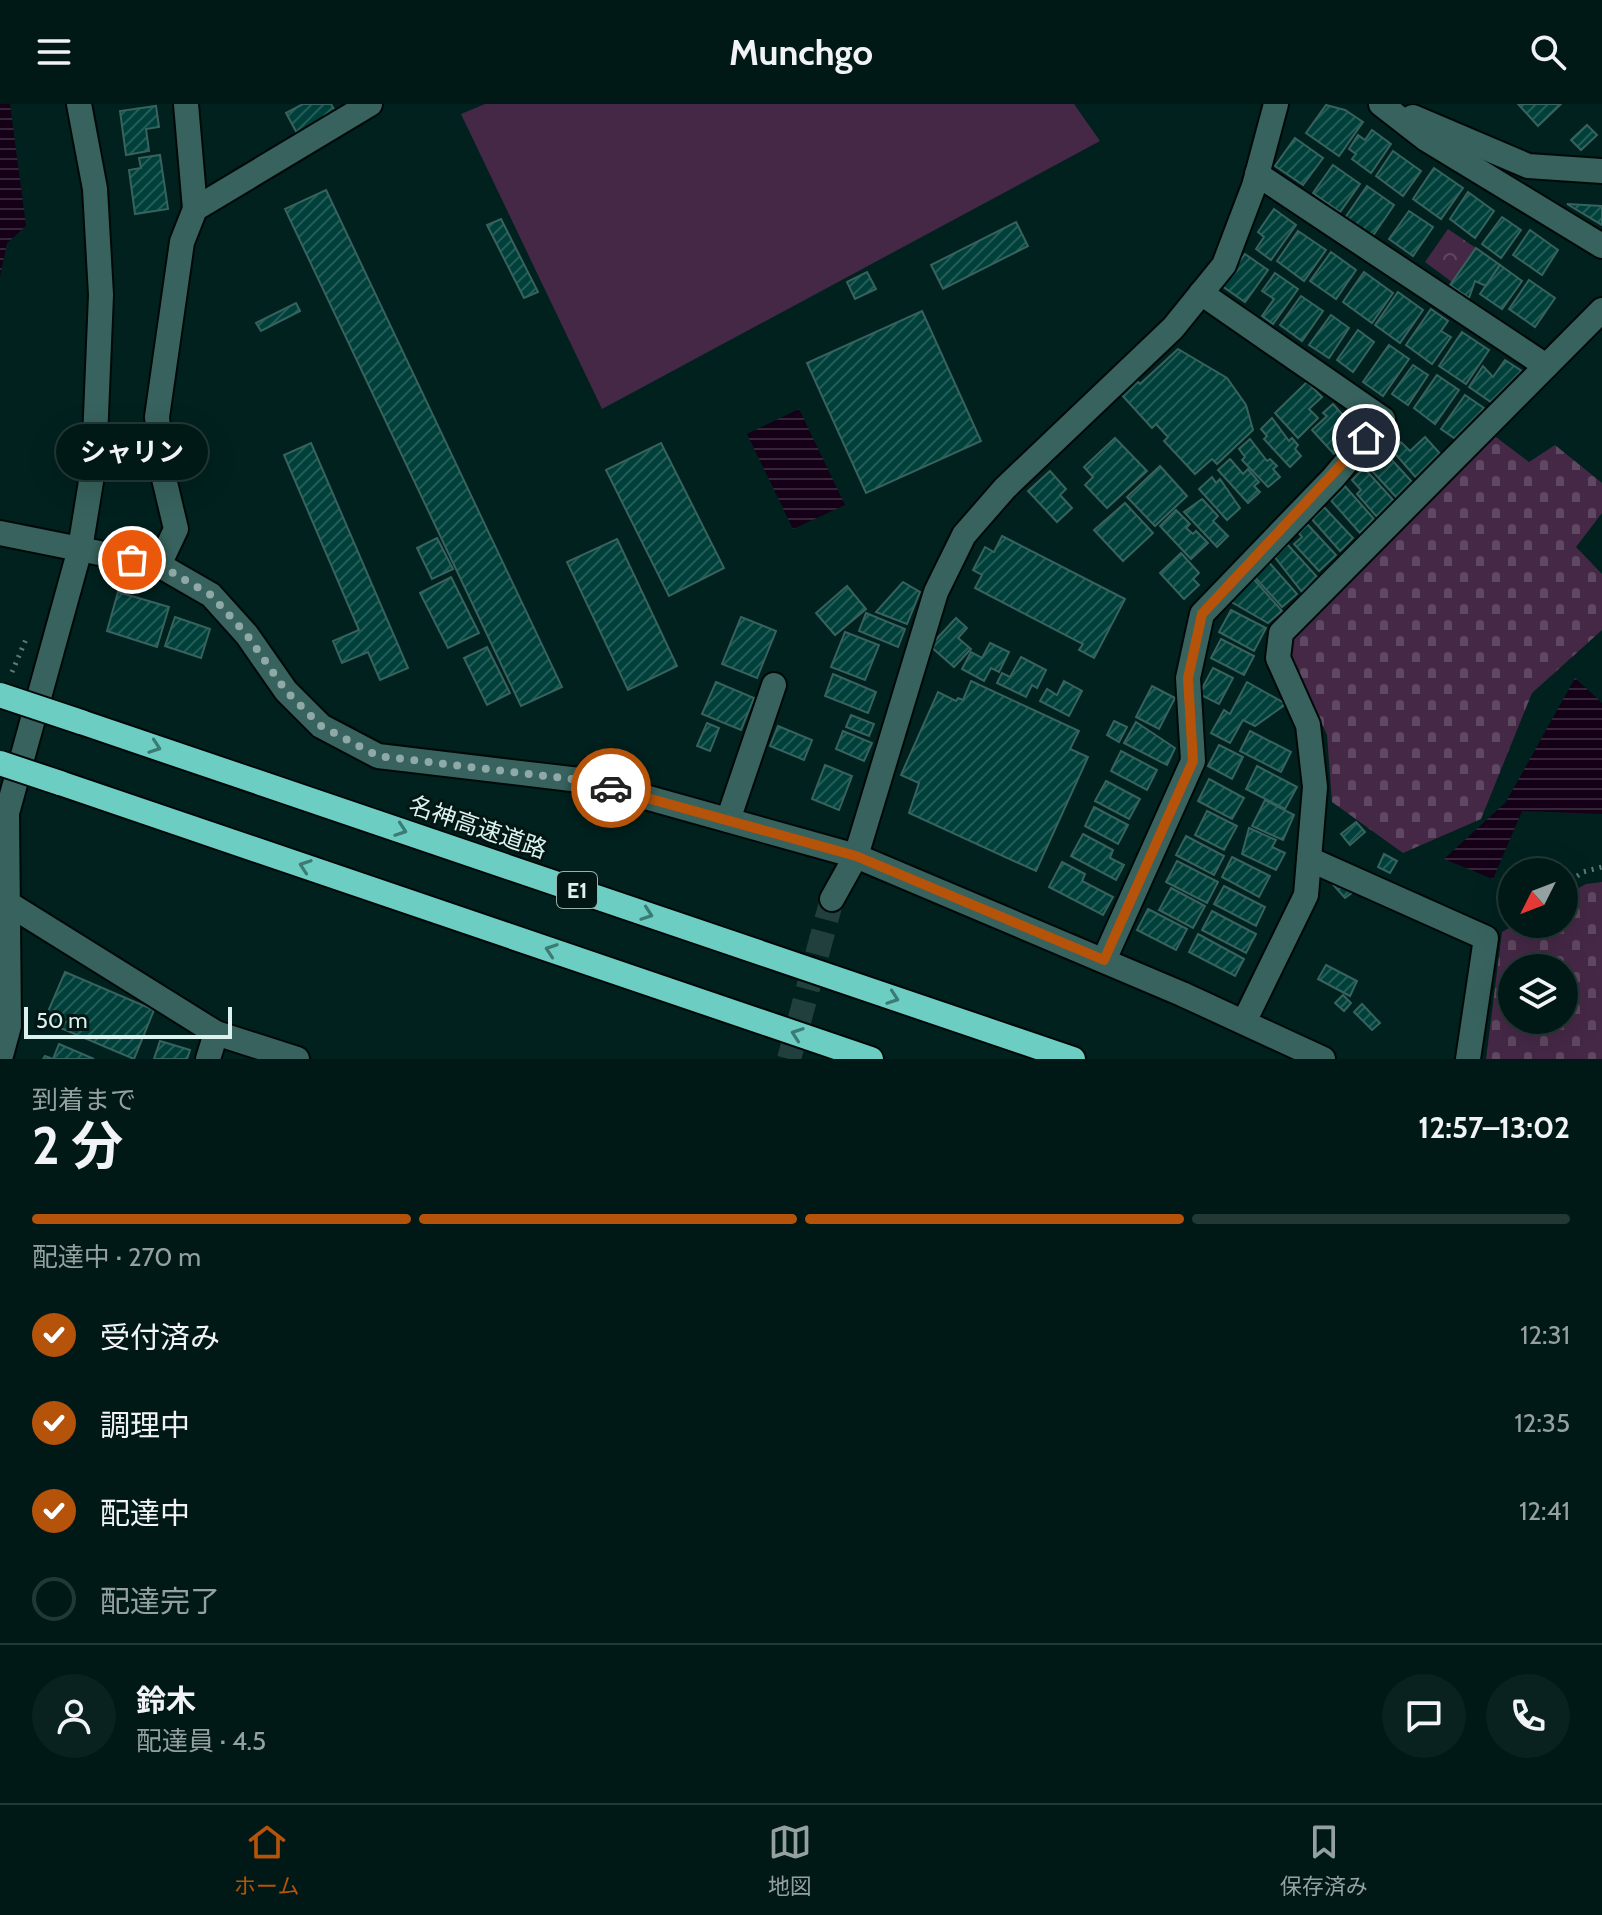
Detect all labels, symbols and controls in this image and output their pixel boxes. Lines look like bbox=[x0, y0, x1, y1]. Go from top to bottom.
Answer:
icon: menu bbox=[32, 30, 76, 74]
text: Munchgo bbox=[729, 30, 873, 74]
icon: search bbox=[1526, 30, 1570, 74]
pin bbox=[1332, 404, 1400, 472]
icon: home bbox=[1344, 416, 1388, 460]
callout: シャリン bbox=[56, 424, 208, 480]
text: シャリン bbox=[80, 436, 184, 468]
pin bbox=[98, 526, 166, 594]
icon: bag bbox=[110, 538, 154, 582]
one-way arrow bbox=[147, 737, 161, 753]
courier bbox=[571, 748, 651, 828]
icon: car bbox=[589, 766, 633, 810]
street label: 名神高速道路 bbox=[405, 790, 551, 864]
one-way arrow bbox=[393, 821, 407, 837]
north arrow bbox=[1498, 858, 1578, 938]
map controls bbox=[1498, 858, 1578, 1034]
one-way arrow bbox=[299, 860, 313, 876]
road number: E1 bbox=[557, 872, 597, 908]
one-way arrow bbox=[639, 905, 653, 921]
one-way arrow bbox=[545, 944, 559, 960]
button: layers bbox=[1498, 954, 1578, 1034]
one-way arrow bbox=[886, 988, 900, 1004]
scale bar bbox=[24, 1003, 232, 1039]
text: 50 m bbox=[36, 1007, 88, 1034]
one-way arrow bbox=[791, 1027, 805, 1043]
text: 到着まで bbox=[32, 1084, 136, 1116]
text: 12:57–13:02 bbox=[1418, 1109, 1570, 1146]
text: 2 分 bbox=[32, 1114, 123, 1177]
text: 配達中 · 270 m bbox=[32, 1241, 201, 1273]
icon: check bbox=[32, 1313, 76, 1357]
text: 受付済み bbox=[100, 1319, 220, 1356]
text: 12:31 bbox=[1520, 1319, 1570, 1351]
icon: check bbox=[32, 1401, 76, 1445]
text: 調理中 bbox=[100, 1407, 190, 1444]
text: 12:35 bbox=[1514, 1407, 1570, 1439]
icon: check bbox=[32, 1489, 76, 1533]
text: 配達中 bbox=[100, 1495, 190, 1532]
text: 12:41 bbox=[1519, 1495, 1570, 1527]
text: 配達完了 bbox=[100, 1583, 220, 1620]
button: person bbox=[32, 1674, 116, 1758]
button: chat bbox=[1382, 1674, 1466, 1758]
button: phone bbox=[1486, 1674, 1570, 1758]
text: 鈴木 bbox=[136, 1682, 196, 1719]
text: 配達員 · 4.5 bbox=[136, 1725, 266, 1757]
tab: ホーム bbox=[234, 1820, 299, 1900]
tab: 地図 bbox=[768, 1820, 812, 1900]
tab: 保存済み bbox=[1280, 1820, 1368, 1900]

